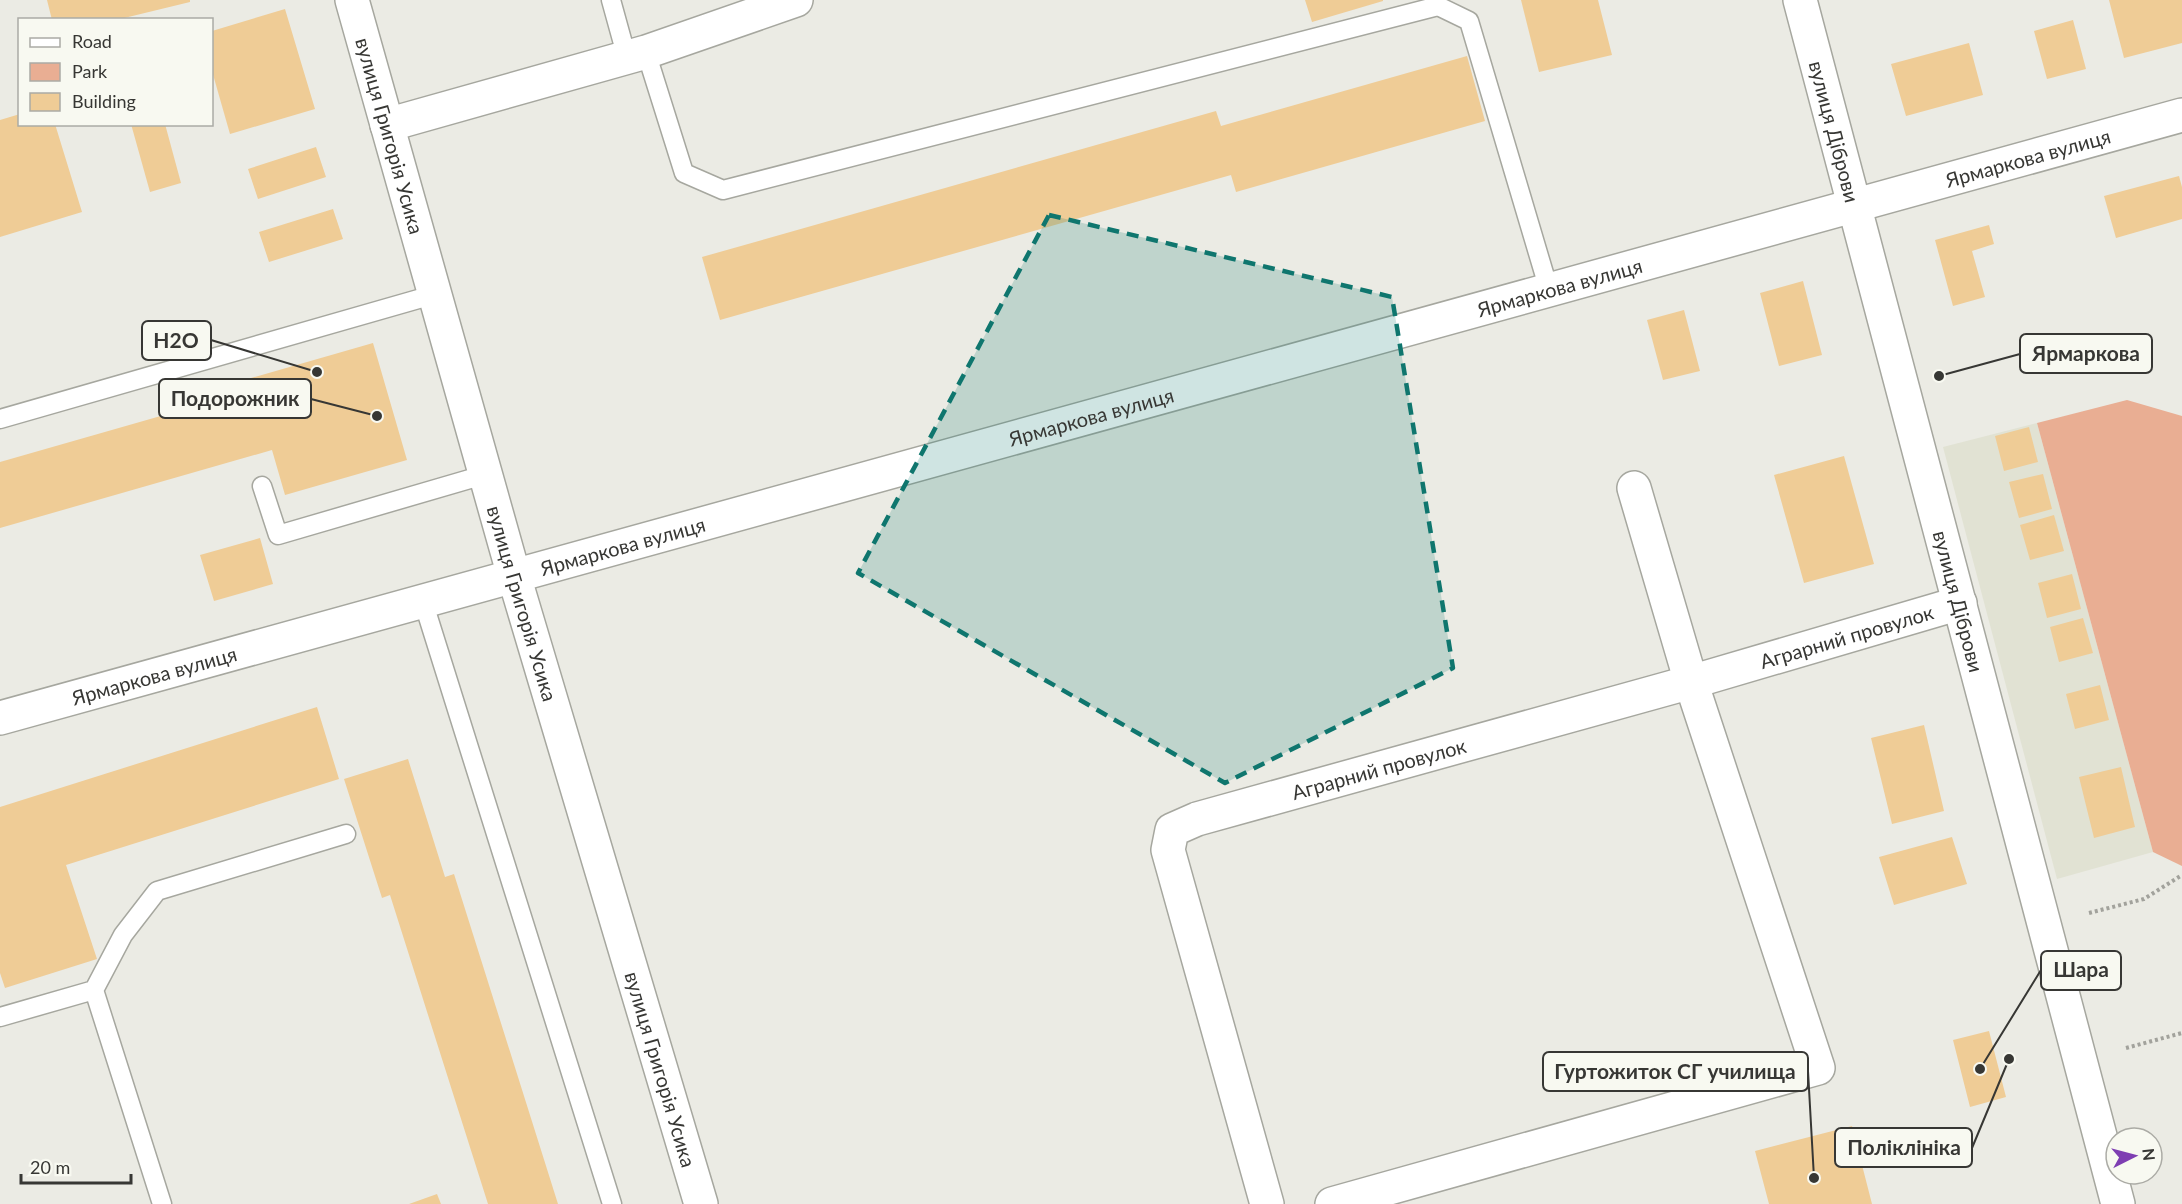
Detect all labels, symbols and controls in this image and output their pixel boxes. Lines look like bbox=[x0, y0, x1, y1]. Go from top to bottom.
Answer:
legend bbox=[18, 18, 213, 126]
text: Road bbox=[72, 30, 112, 52]
street label: вулиця Григорія Усика bbox=[351, 35, 429, 237]
street label: вулиця Діброви bbox=[1805, 58, 1865, 205]
text: Park bbox=[72, 60, 108, 82]
text: Building bbox=[72, 90, 136, 112]
street label: Ярмаркова вулиця bbox=[1942, 123, 2113, 192]
street label: Ярмаркова вулиця bbox=[1473, 253, 1645, 322]
callout: H2O bbox=[142, 321, 211, 360]
text: H2O bbox=[153, 327, 199, 352]
callout: Ярмаркова bbox=[2020, 334, 2152, 373]
text: Ярмаркова bbox=[2031, 340, 2140, 365]
callout: Подорожник bbox=[159, 379, 311, 418]
street label: Ярмаркова вулиця bbox=[1005, 382, 1176, 451]
text: Подорожник bbox=[171, 385, 300, 410]
street label: вулиця Григорія Усика bbox=[483, 503, 563, 704]
street label: Ярмаркова вулиця bbox=[536, 512, 708, 580]
street label: вулиця Діброви bbox=[1929, 528, 1989, 675]
street label: Аграрний провулок bbox=[1757, 599, 1937, 673]
street label: Ярмаркова вулиця bbox=[68, 641, 239, 710]
street label: Аграрний провулок bbox=[1289, 733, 1469, 804]
callout: Шара bbox=[2041, 951, 2121, 990]
text: Шара bbox=[2053, 956, 2109, 981]
street label: вулиця Григорія Усика bbox=[620, 969, 701, 1170]
callout: Гуртожиток СГ училища bbox=[1543, 1052, 1808, 1091]
text: Гуртожиток СГ училища bbox=[1554, 1058, 1796, 1083]
north arrow bbox=[2104, 1126, 2164, 1186]
callout: Поліклініка bbox=[1835, 1128, 1972, 1167]
text: Поліклініка bbox=[1847, 1134, 1961, 1159]
scale bar bbox=[21, 1147, 130, 1185]
text: N bbox=[2139, 1147, 2160, 1162]
text: 20 m bbox=[30, 1156, 70, 1178]

